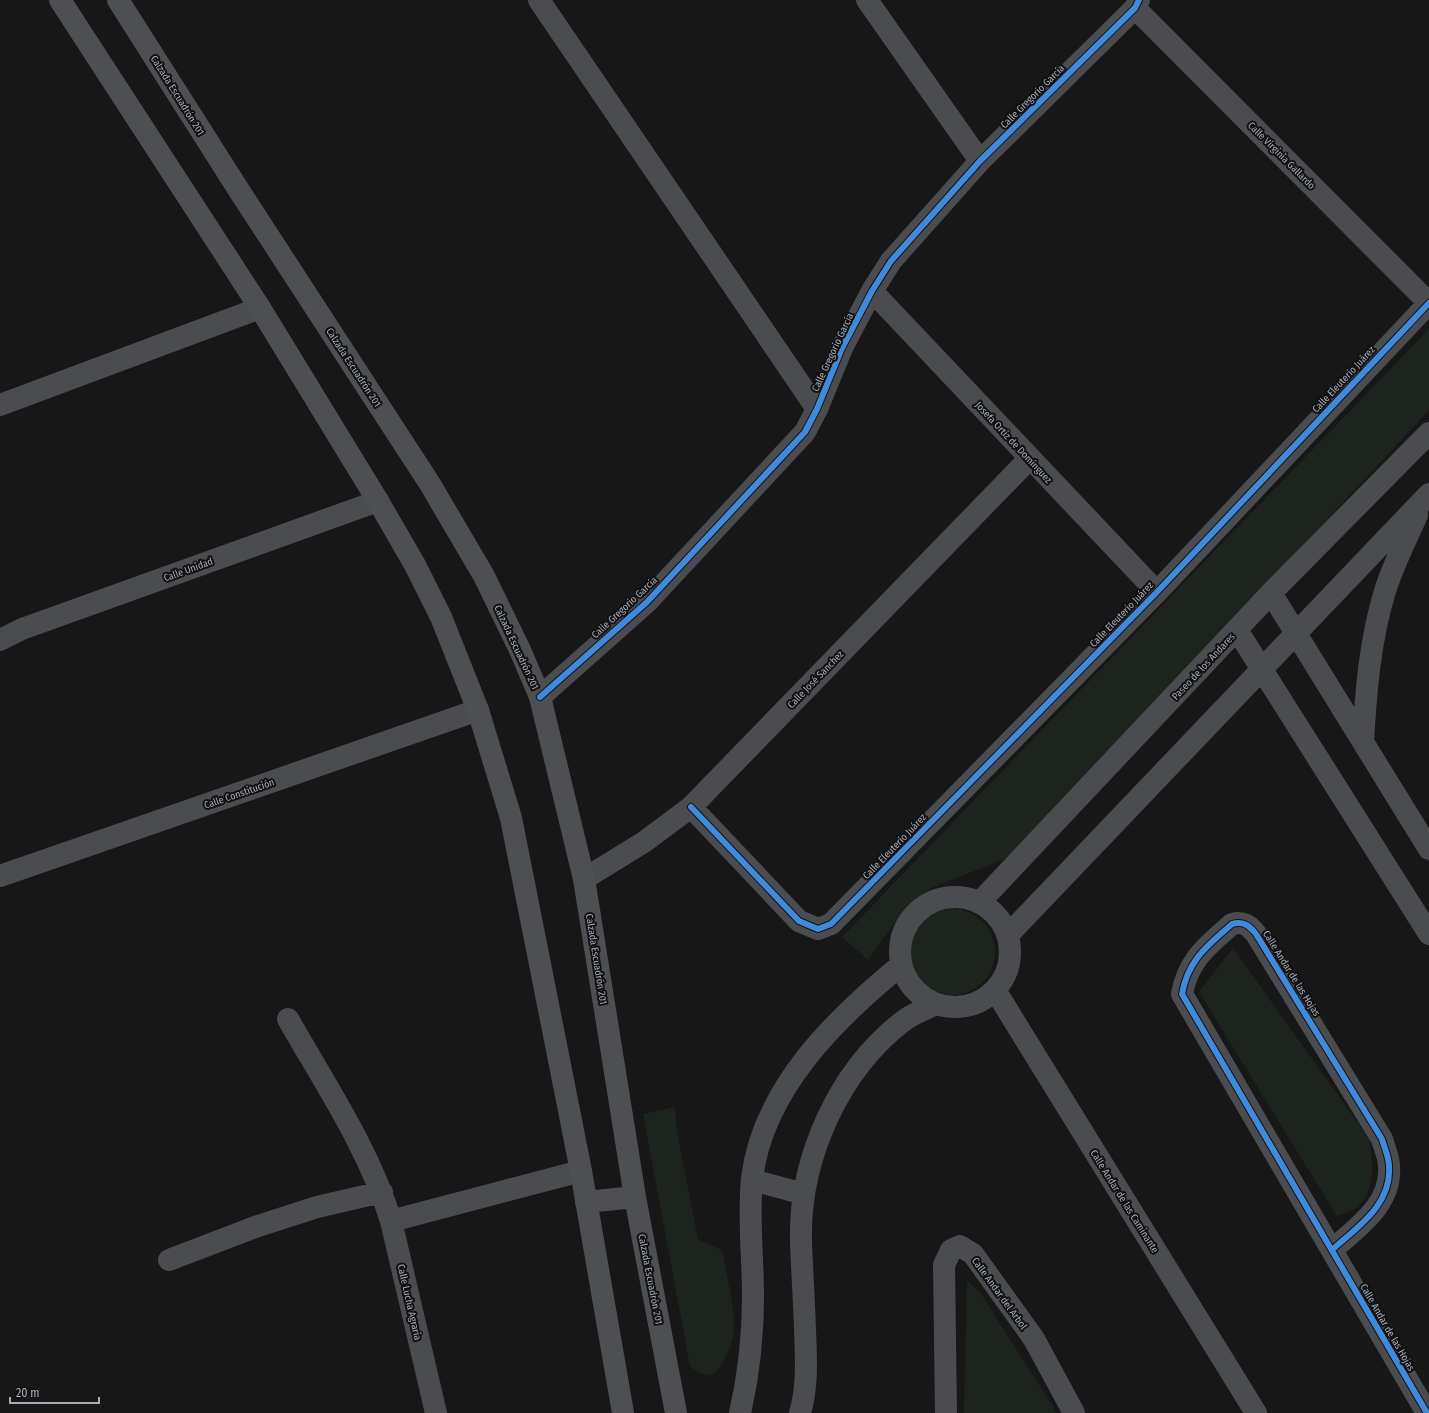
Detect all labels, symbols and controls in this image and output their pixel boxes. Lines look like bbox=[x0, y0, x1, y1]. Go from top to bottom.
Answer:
street label: Calzada Escuadrón 201 bbox=[148, 53, 207, 138]
street label: Calle Gregorio García bbox=[998, 62, 1067, 131]
street label: Calle Virginia Gallardo bbox=[1245, 120, 1317, 192]
street label: Calle Gregorio García bbox=[809, 311, 856, 394]
street label: Calzada Escuadrón 201 bbox=[323, 326, 383, 409]
street label: Calle Eleuterio Juárez bbox=[1310, 344, 1378, 415]
street label: Josefa Ortiz de Domínguez bbox=[972, 399, 1055, 486]
street label: Calle Unidad bbox=[162, 555, 215, 584]
street label: Calle Gregorio García bbox=[589, 574, 660, 641]
street label: Calle Eleuterio Juárez bbox=[1087, 579, 1156, 650]
street label: Calzada Escuadrón 201 bbox=[491, 603, 541, 692]
street label: Paseo de los Andares bbox=[1170, 631, 1238, 702]
street label: Calle José Sanchez bbox=[785, 648, 846, 711]
street label: Calle Constitución bbox=[203, 776, 276, 812]
street label: Calle Eleuterio Juárez bbox=[860, 811, 929, 882]
street label: Calzada Escuadrón 201 bbox=[583, 913, 609, 1005]
street label: Calle Andar de las Hojas bbox=[1260, 929, 1322, 1019]
street label: Calle Andar de las Caminante bbox=[1087, 1148, 1161, 1255]
street label: Calzada Escuadrón 201 bbox=[635, 1233, 665, 1325]
street label: Calle Andar del Arbol bbox=[969, 1255, 1030, 1332]
street label: Calle Lucha Agraria bbox=[394, 1263, 424, 1341]
street label: Calle Andar de las Hojas bbox=[1357, 1282, 1417, 1373]
scale bar bbox=[10, 1379, 99, 1405]
text: 20 m bbox=[16, 1386, 40, 1400]

